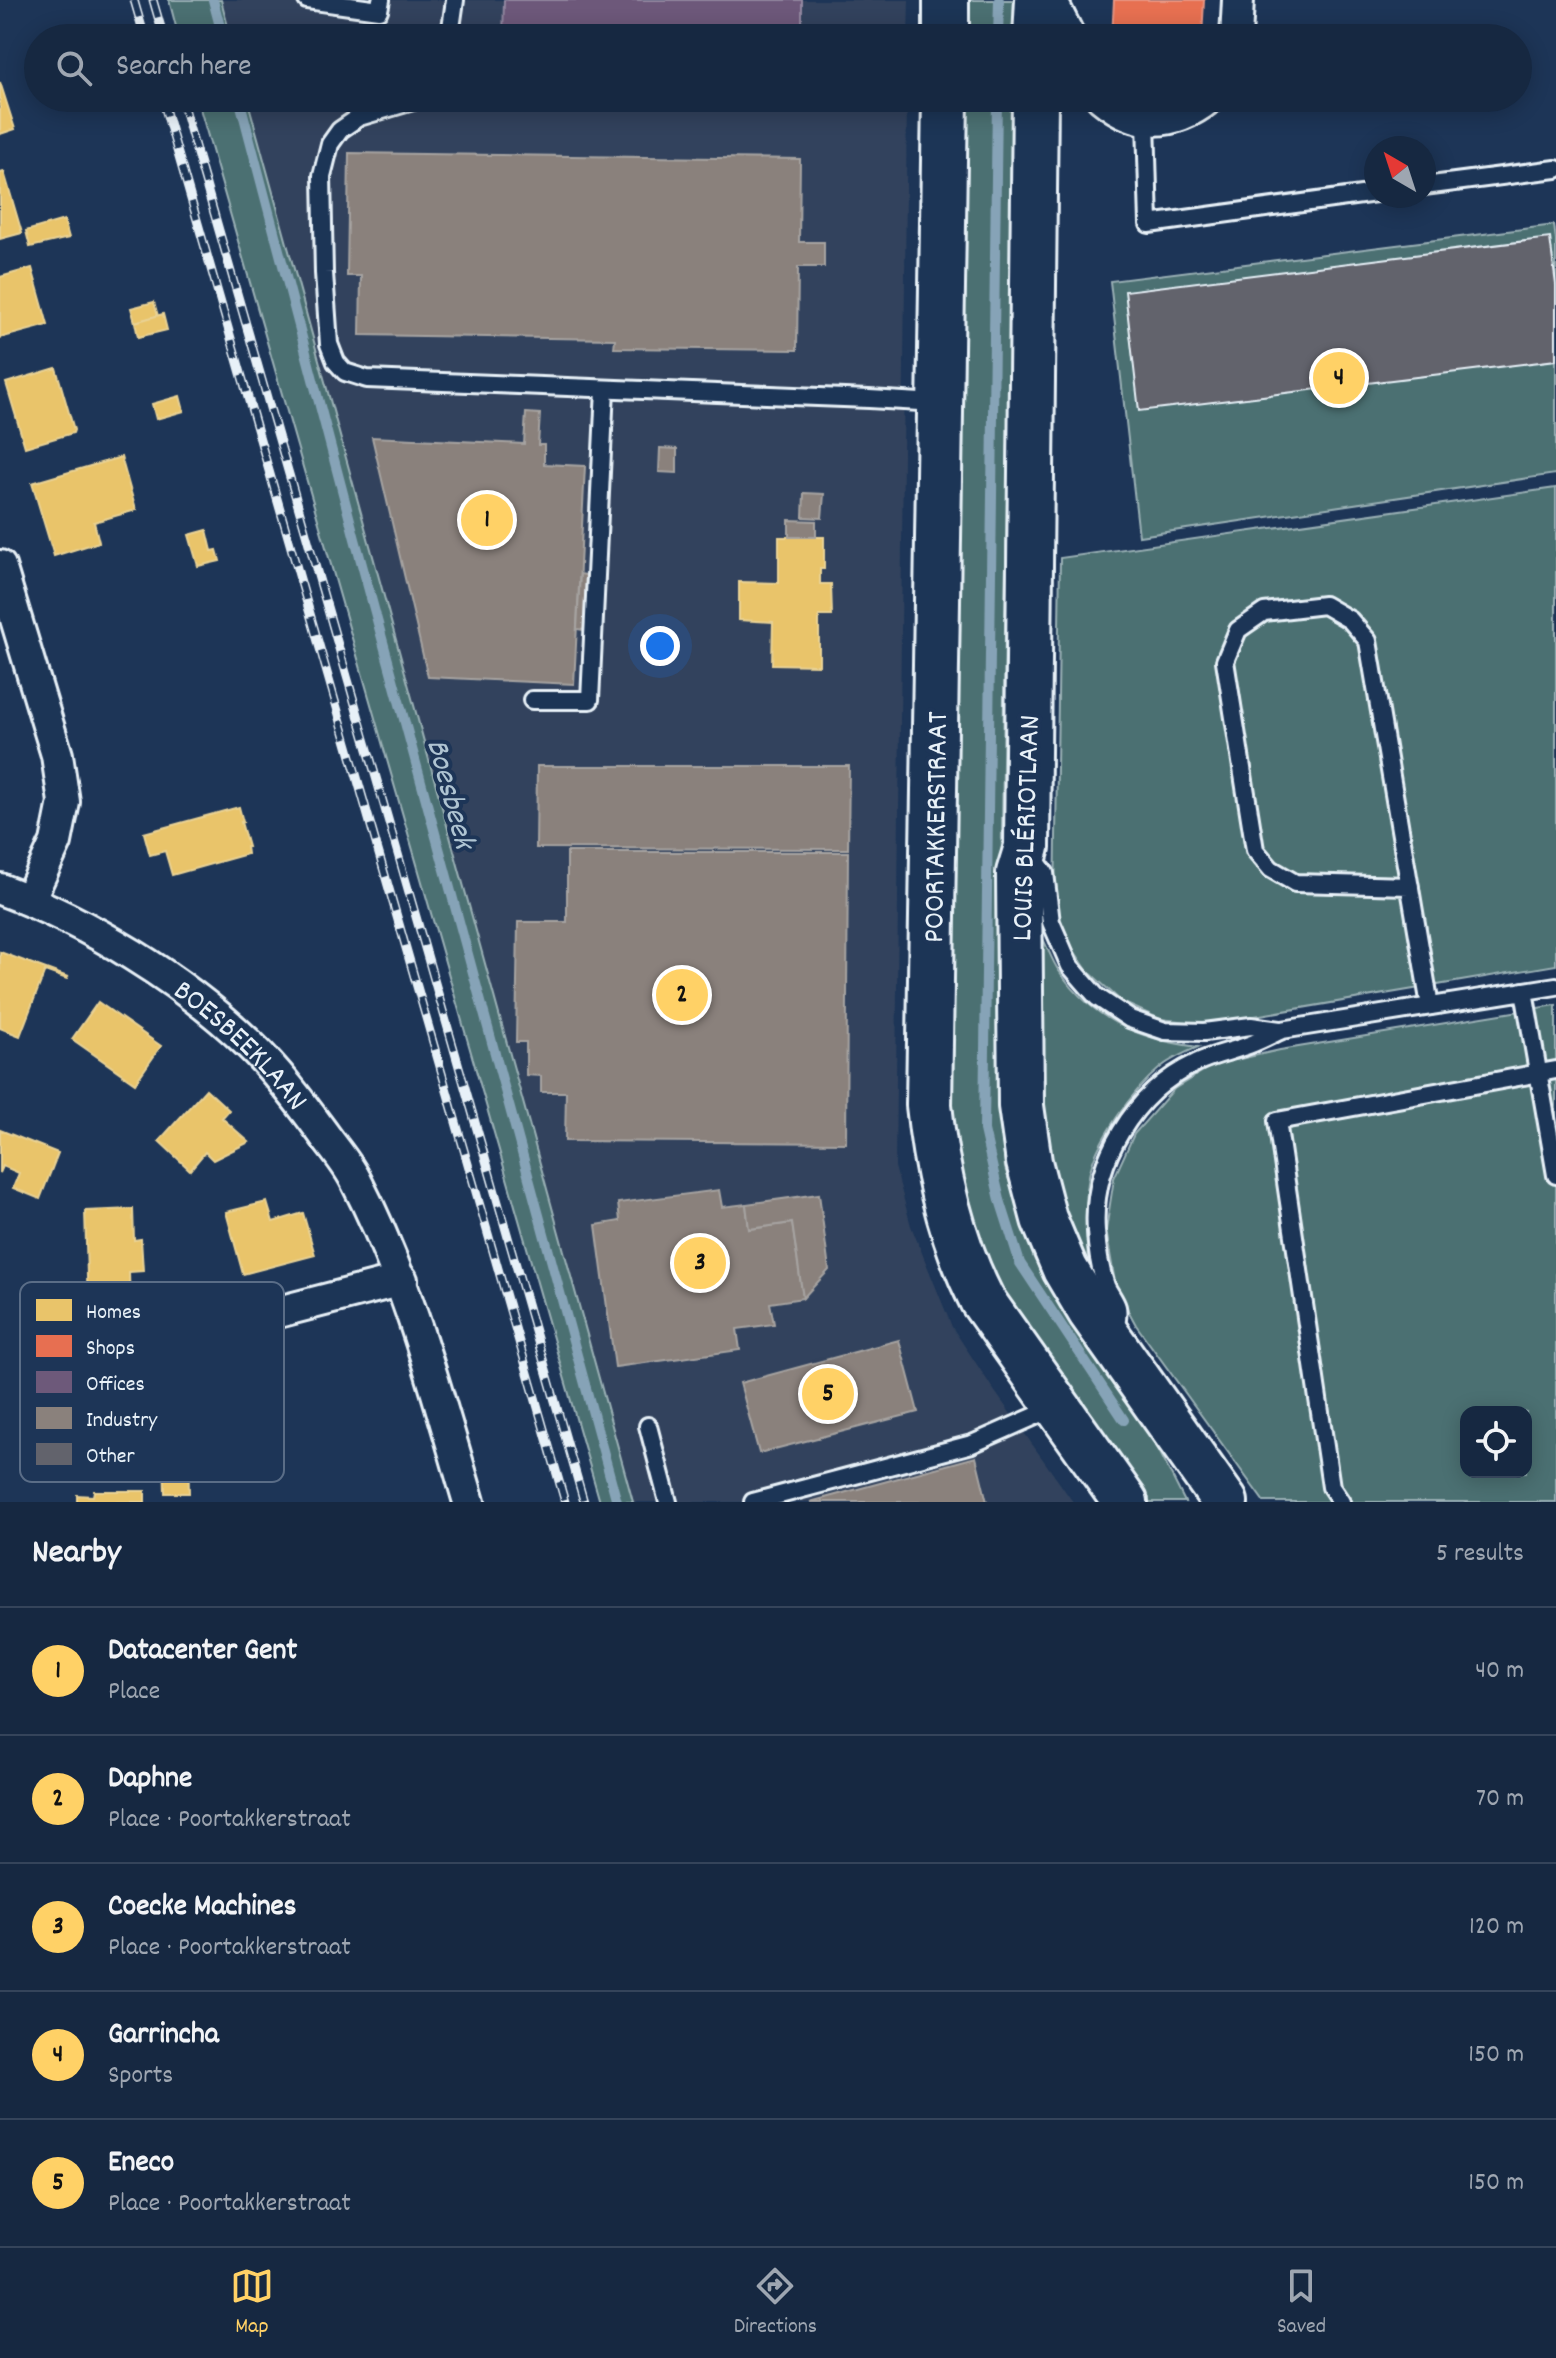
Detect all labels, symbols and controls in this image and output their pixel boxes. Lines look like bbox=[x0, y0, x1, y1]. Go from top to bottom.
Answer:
search box bbox=[24, 24, 1532, 112]
icon: search bbox=[52, 46, 96, 90]
text: Search here bbox=[116, 47, 252, 90]
north arrow bbox=[1364, 136, 1436, 208]
pin: 4 bbox=[1313, 348, 1365, 408]
pin: 1 bbox=[461, 490, 513, 550]
your location bbox=[640, 626, 680, 666]
street label: POORTAKKERSTRAAT bbox=[915, 711, 962, 943]
street label: LOUIS BLÉRIOTLAAN bbox=[1003, 714, 1054, 942]
water label: Boesbeek bbox=[411, 734, 486, 857]
pin: 2 bbox=[656, 965, 708, 1025]
street label: BOESBEEKLAAN bbox=[163, 972, 316, 1121]
pin: 3 bbox=[674, 1233, 726, 1293]
legend bbox=[20, 1282, 284, 1482]
text: Homes bbox=[86, 1298, 141, 1329]
text: Shops bbox=[86, 1334, 135, 1365]
pin: 5 bbox=[802, 1364, 854, 1424]
text: Offices bbox=[86, 1370, 145, 1401]
text: Industry bbox=[86, 1406, 158, 1437]
map controls bbox=[1460, 1406, 1532, 1478]
button: locate bbox=[1460, 1406, 1532, 1478]
text: Other bbox=[86, 1442, 136, 1473]
text: Nearby bbox=[32, 1530, 121, 1579]
text: 5 results bbox=[1436, 1536, 1524, 1573]
text: Datacenter Gent bbox=[108, 1631, 297, 1674]
text: 1 bbox=[55, 1653, 61, 1690]
text: 40 m bbox=[1475, 1653, 1524, 1690]
text: Place bbox=[108, 1674, 160, 1711]
text: Daphne bbox=[108, 1759, 192, 1802]
text: 2 bbox=[52, 1781, 64, 1818]
text: 70 m bbox=[1476, 1781, 1524, 1818]
text: Place · Poortakkerstraat bbox=[108, 1802, 351, 1839]
text: Coecke Machines bbox=[108, 1887, 296, 1930]
text: 3 bbox=[52, 1909, 64, 1946]
text: 120 m bbox=[1469, 1909, 1524, 1946]
text: Place · Poortakkerstraat bbox=[108, 1930, 351, 1967]
text: Garrincha bbox=[108, 2015, 219, 2058]
text: 4 bbox=[53, 2037, 63, 2074]
text: 150 m bbox=[1468, 2037, 1524, 2074]
text: Sports bbox=[108, 2058, 173, 2095]
text: Eneco bbox=[108, 2143, 174, 2186]
text: 5 bbox=[52, 2165, 64, 2202]
text: 150 m bbox=[1468, 2165, 1524, 2202]
text: Place · Poortakkerstraat bbox=[108, 2186, 351, 2223]
tab: Map bbox=[230, 2264, 274, 2343]
tab: Directions bbox=[734, 2264, 817, 2343]
tab: Saved bbox=[1277, 2264, 1326, 2343]

